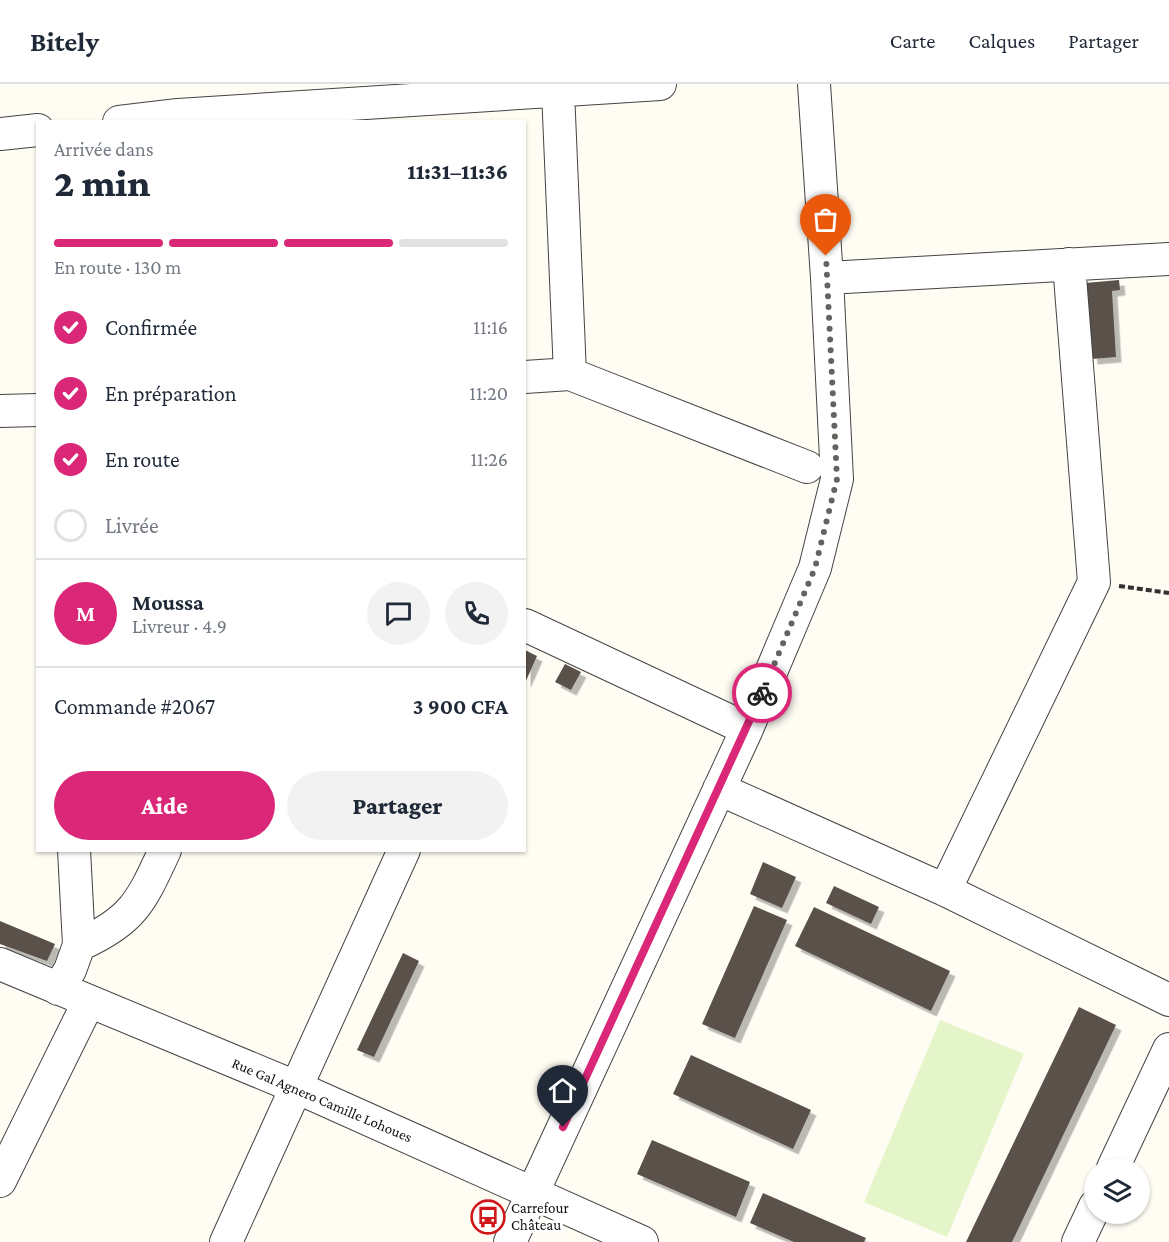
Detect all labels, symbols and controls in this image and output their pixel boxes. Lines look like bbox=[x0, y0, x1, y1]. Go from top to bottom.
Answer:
text: Bitely bbox=[30, 26, 99, 57]
text: Carte bbox=[890, 29, 935, 53]
text: Calques bbox=[968, 29, 1035, 53]
text: Partager bbox=[1068, 29, 1139, 53]
text: Arrivée dans bbox=[54, 138, 154, 160]
text: 11:31–11:36 bbox=[407, 159, 508, 184]
text: 2 min bbox=[54, 161, 150, 204]
pin bbox=[800, 194, 851, 256]
icon: bag bbox=[809, 203, 842, 236]
text: En route · 130 m bbox=[54, 256, 181, 278]
icon: check bbox=[54, 311, 87, 344]
text: Confirmée bbox=[105, 315, 197, 340]
text: 11:16 bbox=[473, 316, 508, 338]
icon: check bbox=[54, 377, 87, 410]
text: En préparation bbox=[105, 381, 237, 406]
text: 11:20 bbox=[469, 382, 508, 404]
icon: check bbox=[54, 443, 87, 476]
text: En route bbox=[105, 447, 180, 472]
text: 11:26 bbox=[470, 448, 508, 470]
text: Livrée bbox=[105, 513, 159, 538]
button: chat bbox=[367, 582, 430, 645]
button: phone bbox=[445, 582, 508, 645]
text: Moussa bbox=[132, 590, 204, 615]
text: M bbox=[76, 601, 95, 626]
text: Livreur · 4.9 bbox=[132, 615, 227, 637]
courier bbox=[732, 663, 792, 723]
icon: bike bbox=[746, 677, 779, 710]
text: Commande #2067 bbox=[54, 694, 215, 719]
text: 3 900 CFA bbox=[413, 694, 508, 719]
button: Aide bbox=[54, 771, 275, 840]
button: Partager bbox=[287, 771, 508, 840]
street label: Rue Gal Agnero Camille Lohoues bbox=[229, 1055, 415, 1146]
pin bbox=[537, 1065, 588, 1127]
icon: home bbox=[546, 1074, 579, 1107]
map controls bbox=[1084, 1158, 1150, 1224]
button: layers bbox=[1084, 1158, 1150, 1224]
bus stop icon: Carrefour Château bbox=[470, 1199, 506, 1235]
place label: Carrefour Château bbox=[511, 1200, 569, 1233]

